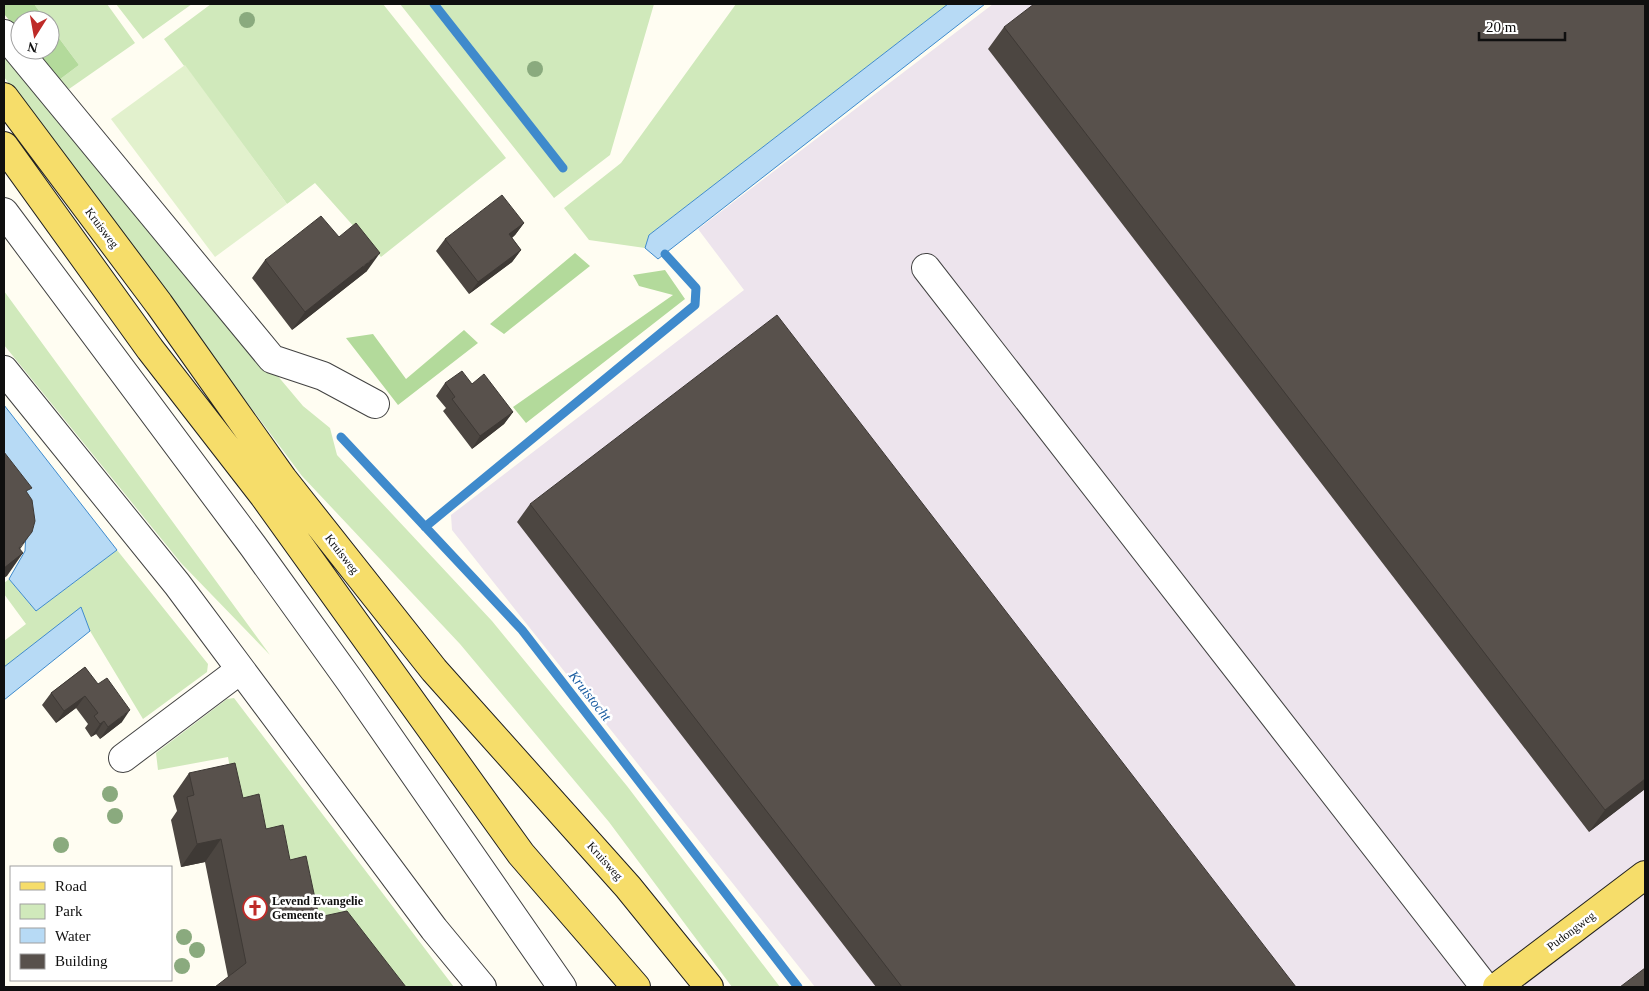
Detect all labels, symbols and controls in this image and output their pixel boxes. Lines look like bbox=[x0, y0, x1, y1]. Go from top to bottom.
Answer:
north arrow bbox=[10, 10, 60, 60]
scale bar bbox=[1479, 10, 1565, 42]
text: 20 m bbox=[1486, 19, 1517, 35]
text: N bbox=[26, 39, 39, 56]
street label: Kruisweg bbox=[82, 205, 122, 251]
street label: Kruisweg bbox=[322, 531, 362, 577]
water label: Kruistocht bbox=[565, 667, 615, 725]
street label: Kruisweg bbox=[584, 839, 626, 883]
legend bbox=[10, 866, 172, 981]
text: Road bbox=[55, 878, 87, 894]
place label: Levend Evangelie Gemeente bbox=[272, 894, 364, 922]
church icon: Levend Evangelie Gemeente bbox=[242, 895, 268, 921]
text: Park bbox=[55, 903, 83, 919]
street label: Pudongweg bbox=[1544, 908, 1598, 954]
text: Water bbox=[55, 928, 90, 944]
text: Building bbox=[55, 953, 108, 969]

